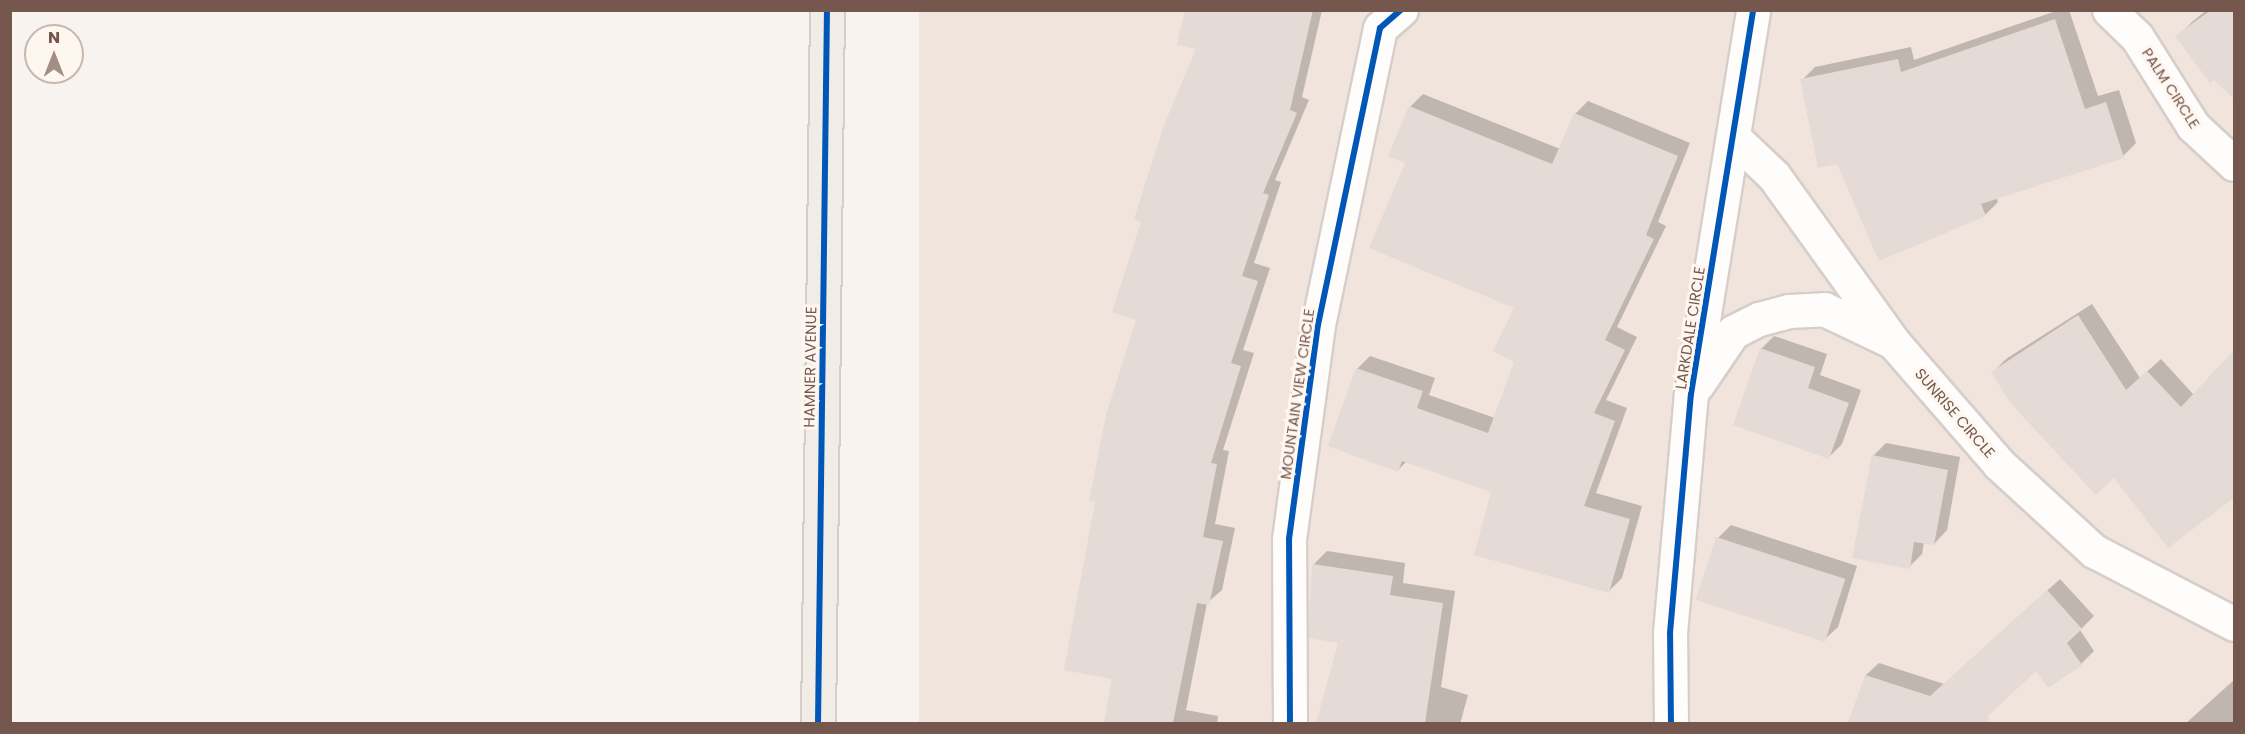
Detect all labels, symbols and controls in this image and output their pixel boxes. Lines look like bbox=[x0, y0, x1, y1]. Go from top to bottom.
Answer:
north arrow bbox=[24, 24, 84, 84]
text: N bbox=[48, 26, 60, 49]
street label: PALM CIRCLE bbox=[2138, 44, 2204, 132]
street label: LARKDALE CIRCLE bbox=[1671, 265, 1709, 391]
street label: HAMNER AVENUE bbox=[800, 306, 820, 428]
street label: MOUNTAIN VIEW CIRCLE bbox=[1276, 308, 1318, 480]
street label: SUNRISE CIRCLE bbox=[1911, 364, 1999, 462]

